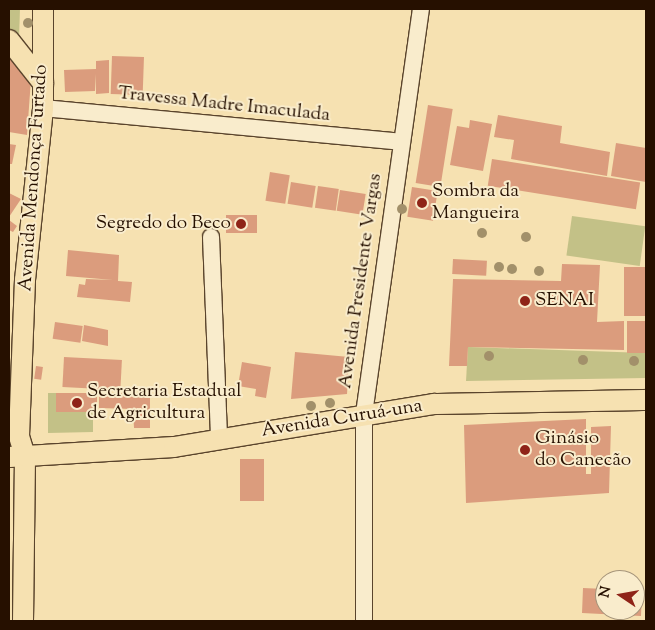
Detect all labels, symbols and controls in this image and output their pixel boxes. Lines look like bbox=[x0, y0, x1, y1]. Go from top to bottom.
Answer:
street label: Avenida Mendonça Furtado bbox=[15, 64, 53, 292]
street label: Travessa Madre Imaculada bbox=[117, 83, 331, 127]
street label: Avenida Presidente Vargas bbox=[335, 172, 387, 390]
place label: Sombra da Mangueira bbox=[432, 181, 520, 225]
marker: Sombra da Mangueira bbox=[416, 197, 428, 209]
place label: Segredo do Beco bbox=[96, 213, 231, 235]
marker: Segredo do Beco bbox=[235, 218, 247, 230]
place label: SENAI bbox=[535, 290, 594, 312]
marker: SENAI bbox=[519, 295, 531, 307]
place label: Secretaria Estadual de Agricultura bbox=[87, 381, 241, 425]
street label: Avenida Curuá-una bbox=[260, 395, 424, 443]
marker: Secretaria Estadual de Agricultura bbox=[71, 397, 83, 409]
place label: Ginásio do Canecão bbox=[535, 428, 631, 472]
marker: Ginásio do Canecão bbox=[519, 444, 531, 456]
north arrow bbox=[595, 570, 645, 620]
text: N bbox=[595, 585, 617, 600]

